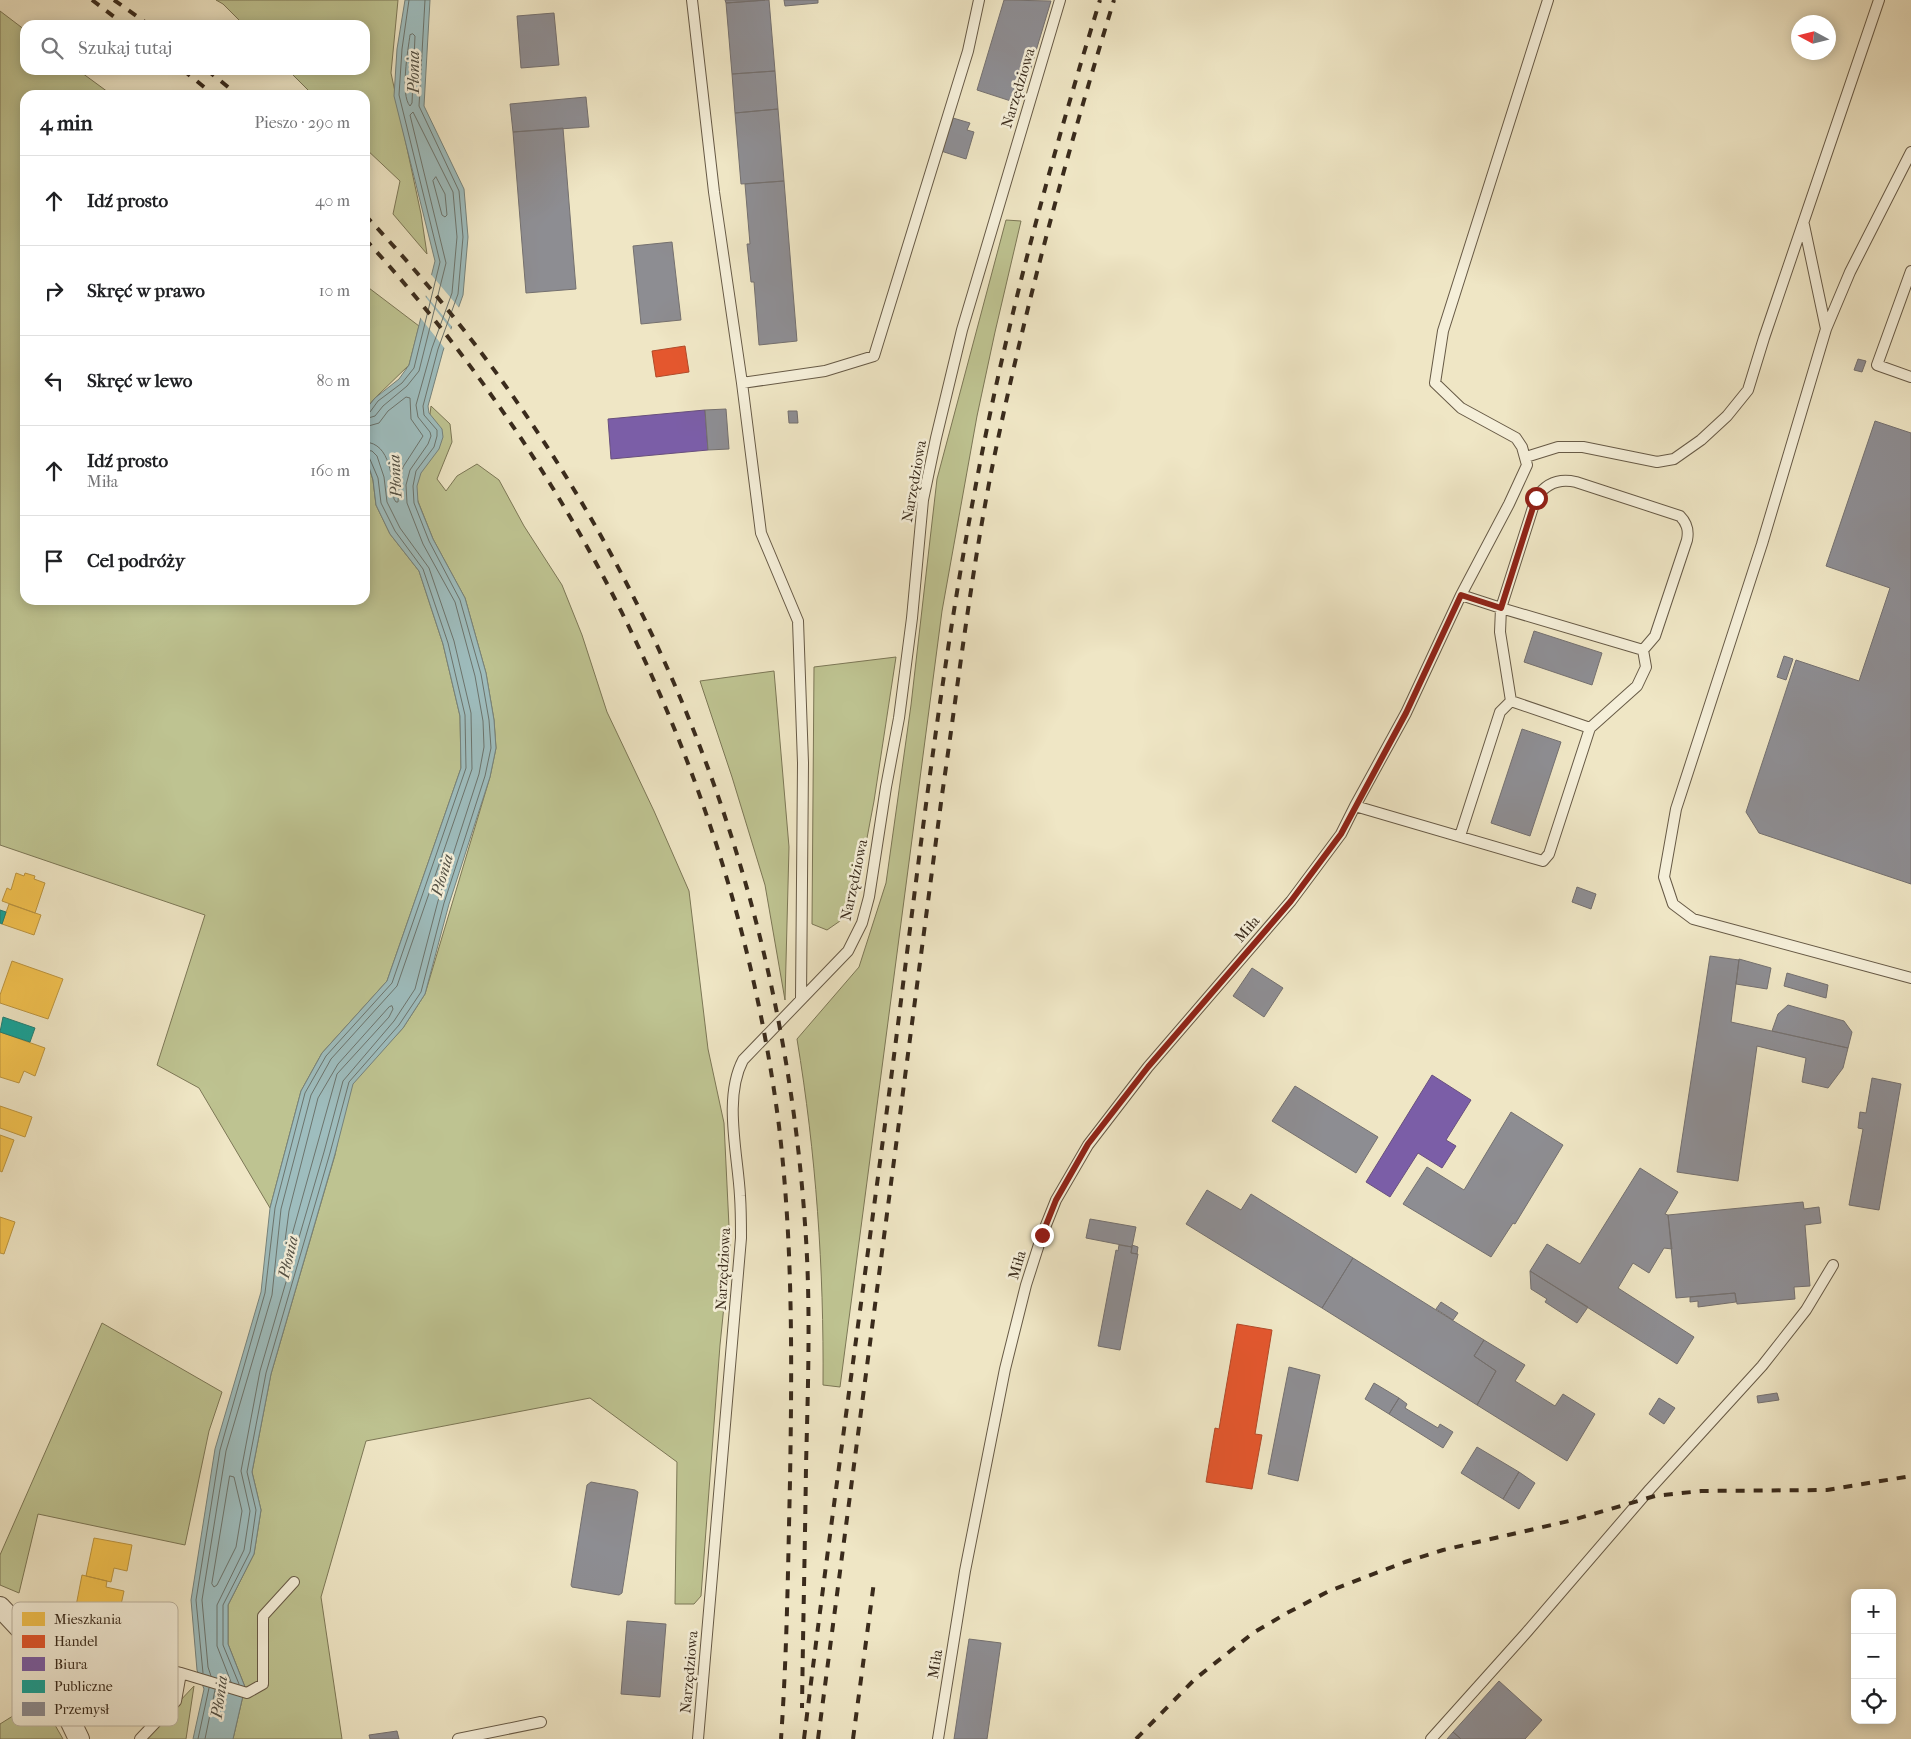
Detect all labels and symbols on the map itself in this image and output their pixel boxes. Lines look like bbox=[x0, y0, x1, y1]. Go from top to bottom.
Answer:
north arrow bbox=[1791, 15, 1836, 60]
street label: Narzędziowa bbox=[997, 45, 1039, 130]
water label: Płonia bbox=[404, 51, 423, 94]
street label: Narzędziowa bbox=[898, 438, 930, 523]
water label: Płonia bbox=[384, 454, 406, 499]
route start bbox=[1525, 487, 1548, 510]
street label: Narzędziowa bbox=[837, 837, 872, 922]
water label: Płonia bbox=[427, 852, 457, 899]
street label: Miła bbox=[1231, 911, 1264, 946]
route end bbox=[1031, 1224, 1054, 1247]
street label: Narzędziowa bbox=[712, 1226, 734, 1311]
water label: Płonia bbox=[274, 1234, 302, 1281]
street label: Miła bbox=[1004, 1247, 1030, 1282]
legend bbox=[12, 1602, 178, 1726]
text: Mieszkania bbox=[54, 1611, 122, 1628]
street label: Narzędziowa bbox=[676, 1629, 702, 1714]
text: Handel bbox=[54, 1633, 98, 1650]
street label: Miła bbox=[924, 1647, 946, 1680]
text: Biura bbox=[54, 1656, 88, 1673]
water label: Płonia bbox=[206, 1674, 231, 1721]
text: Publiczne bbox=[54, 1678, 113, 1695]
text: Przemysł bbox=[54, 1701, 109, 1718]

